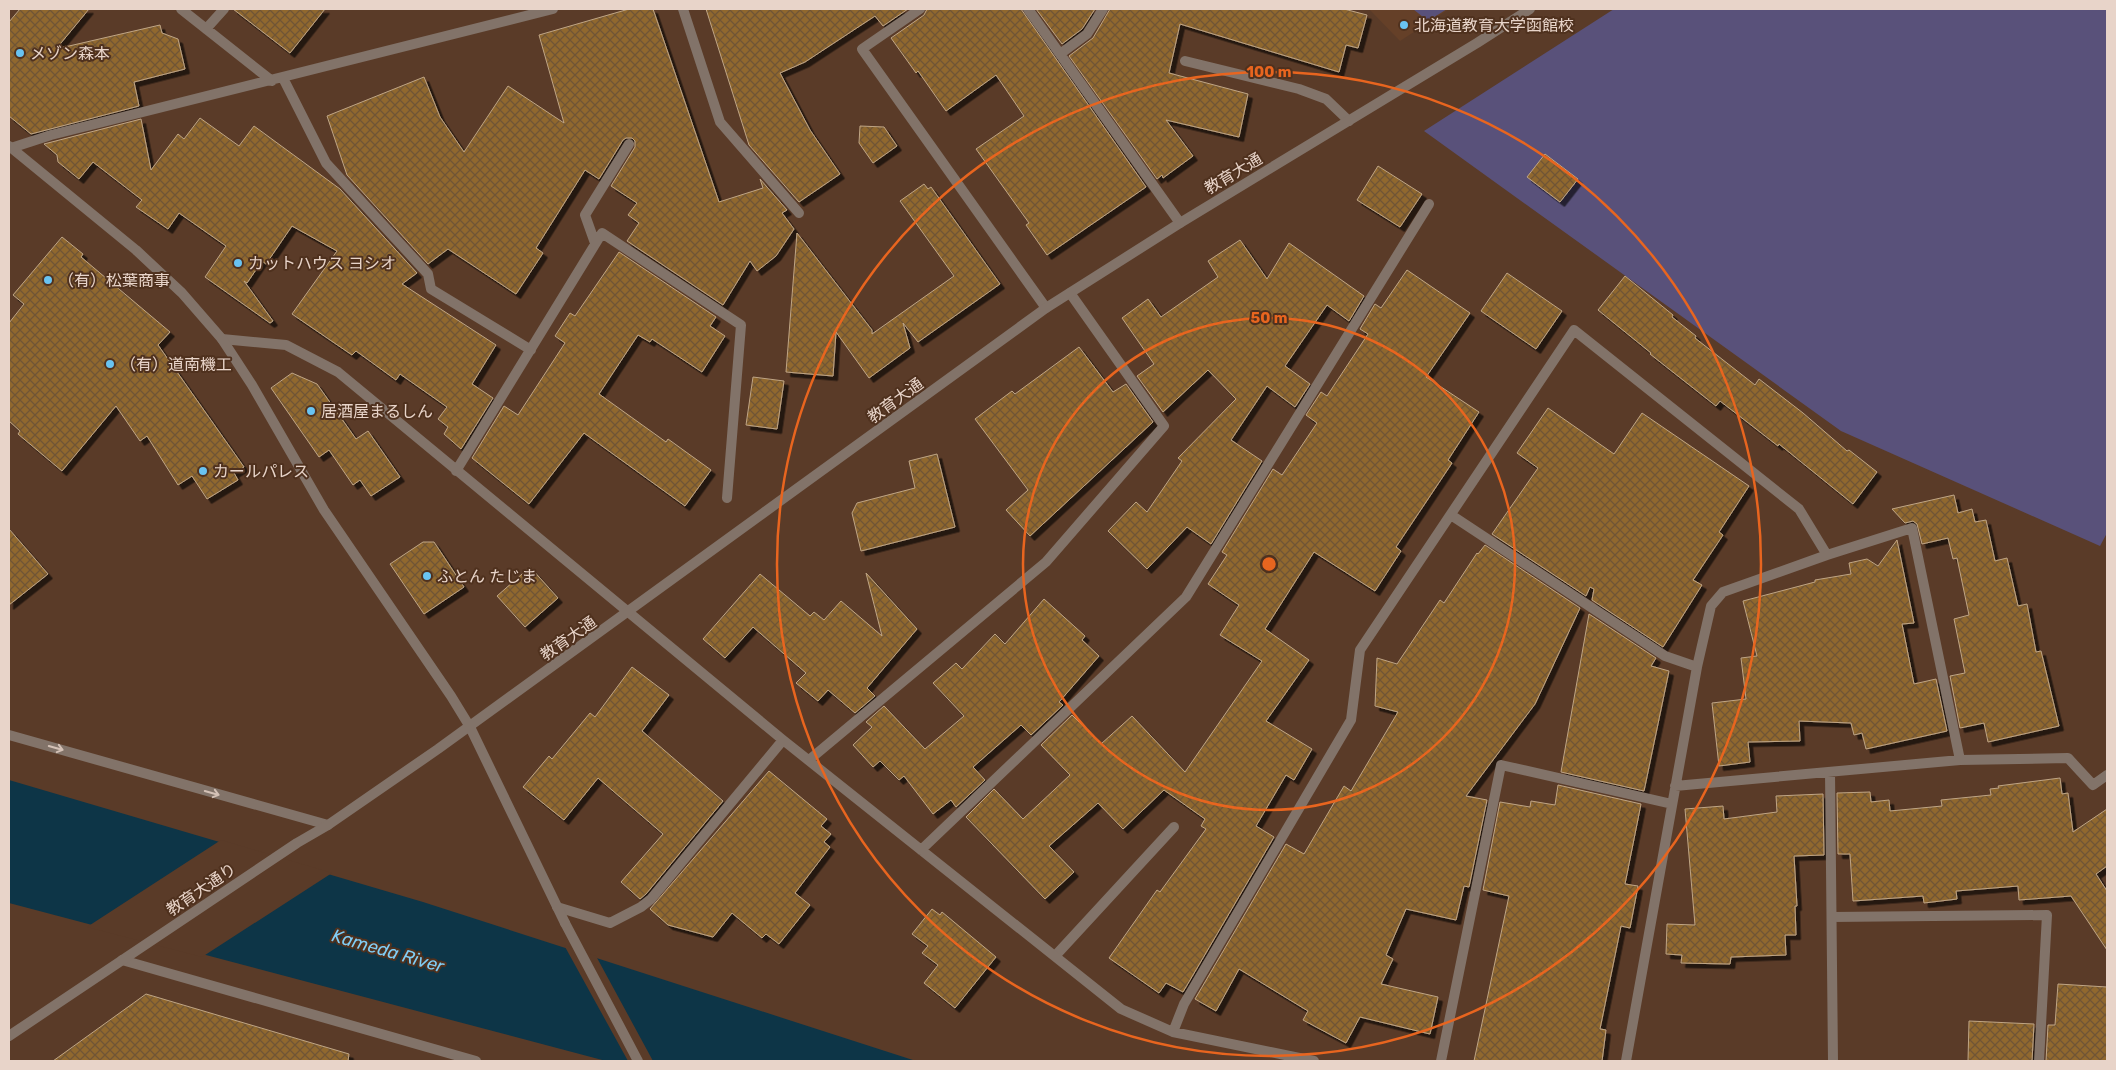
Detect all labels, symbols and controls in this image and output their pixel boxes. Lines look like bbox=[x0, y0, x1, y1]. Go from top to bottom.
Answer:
place label: 北海道教育大学函館校 bbox=[1414, 16, 1574, 35]
marker: 北海道教育大学函館校 bbox=[1398, 19, 1410, 31]
place label: メゾン森本 bbox=[30, 44, 110, 63]
marker: メゾン森本 bbox=[14, 47, 26, 59]
text: 100 m bbox=[1247, 63, 1291, 81]
street label: 教育大通 bbox=[1201, 149, 1266, 198]
place label: カットハウス ヨシオ bbox=[248, 254, 396, 273]
marker: カットハウス ヨシオ bbox=[232, 257, 244, 269]
place label: （有）松葉商事 bbox=[58, 271, 170, 290]
marker: （有）松葉商事 bbox=[42, 274, 54, 286]
text: 50 m bbox=[1251, 309, 1287, 327]
place label: （有）道南機工 bbox=[120, 355, 232, 374]
marker: （有）道南機工 bbox=[104, 358, 116, 370]
street label: 教育大通 bbox=[864, 374, 927, 427]
place label: 居酒屋まるしん bbox=[321, 402, 433, 421]
marker: 居酒屋まるしん bbox=[305, 405, 317, 417]
place label: カールパレス bbox=[213, 462, 309, 481]
marker: カールパレス bbox=[197, 465, 209, 477]
centre of rings bbox=[1260, 555, 1278, 573]
place label: ふとん たじま bbox=[437, 567, 537, 586]
marker: ふとん たじま bbox=[421, 570, 433, 582]
street label: 教育大通 bbox=[537, 612, 600, 665]
one-way arrow bbox=[47, 744, 63, 754]
one-way arrow bbox=[204, 788, 220, 798]
street label: 教育大通り bbox=[163, 859, 240, 920]
water label: Kameda River bbox=[329, 924, 448, 978]

